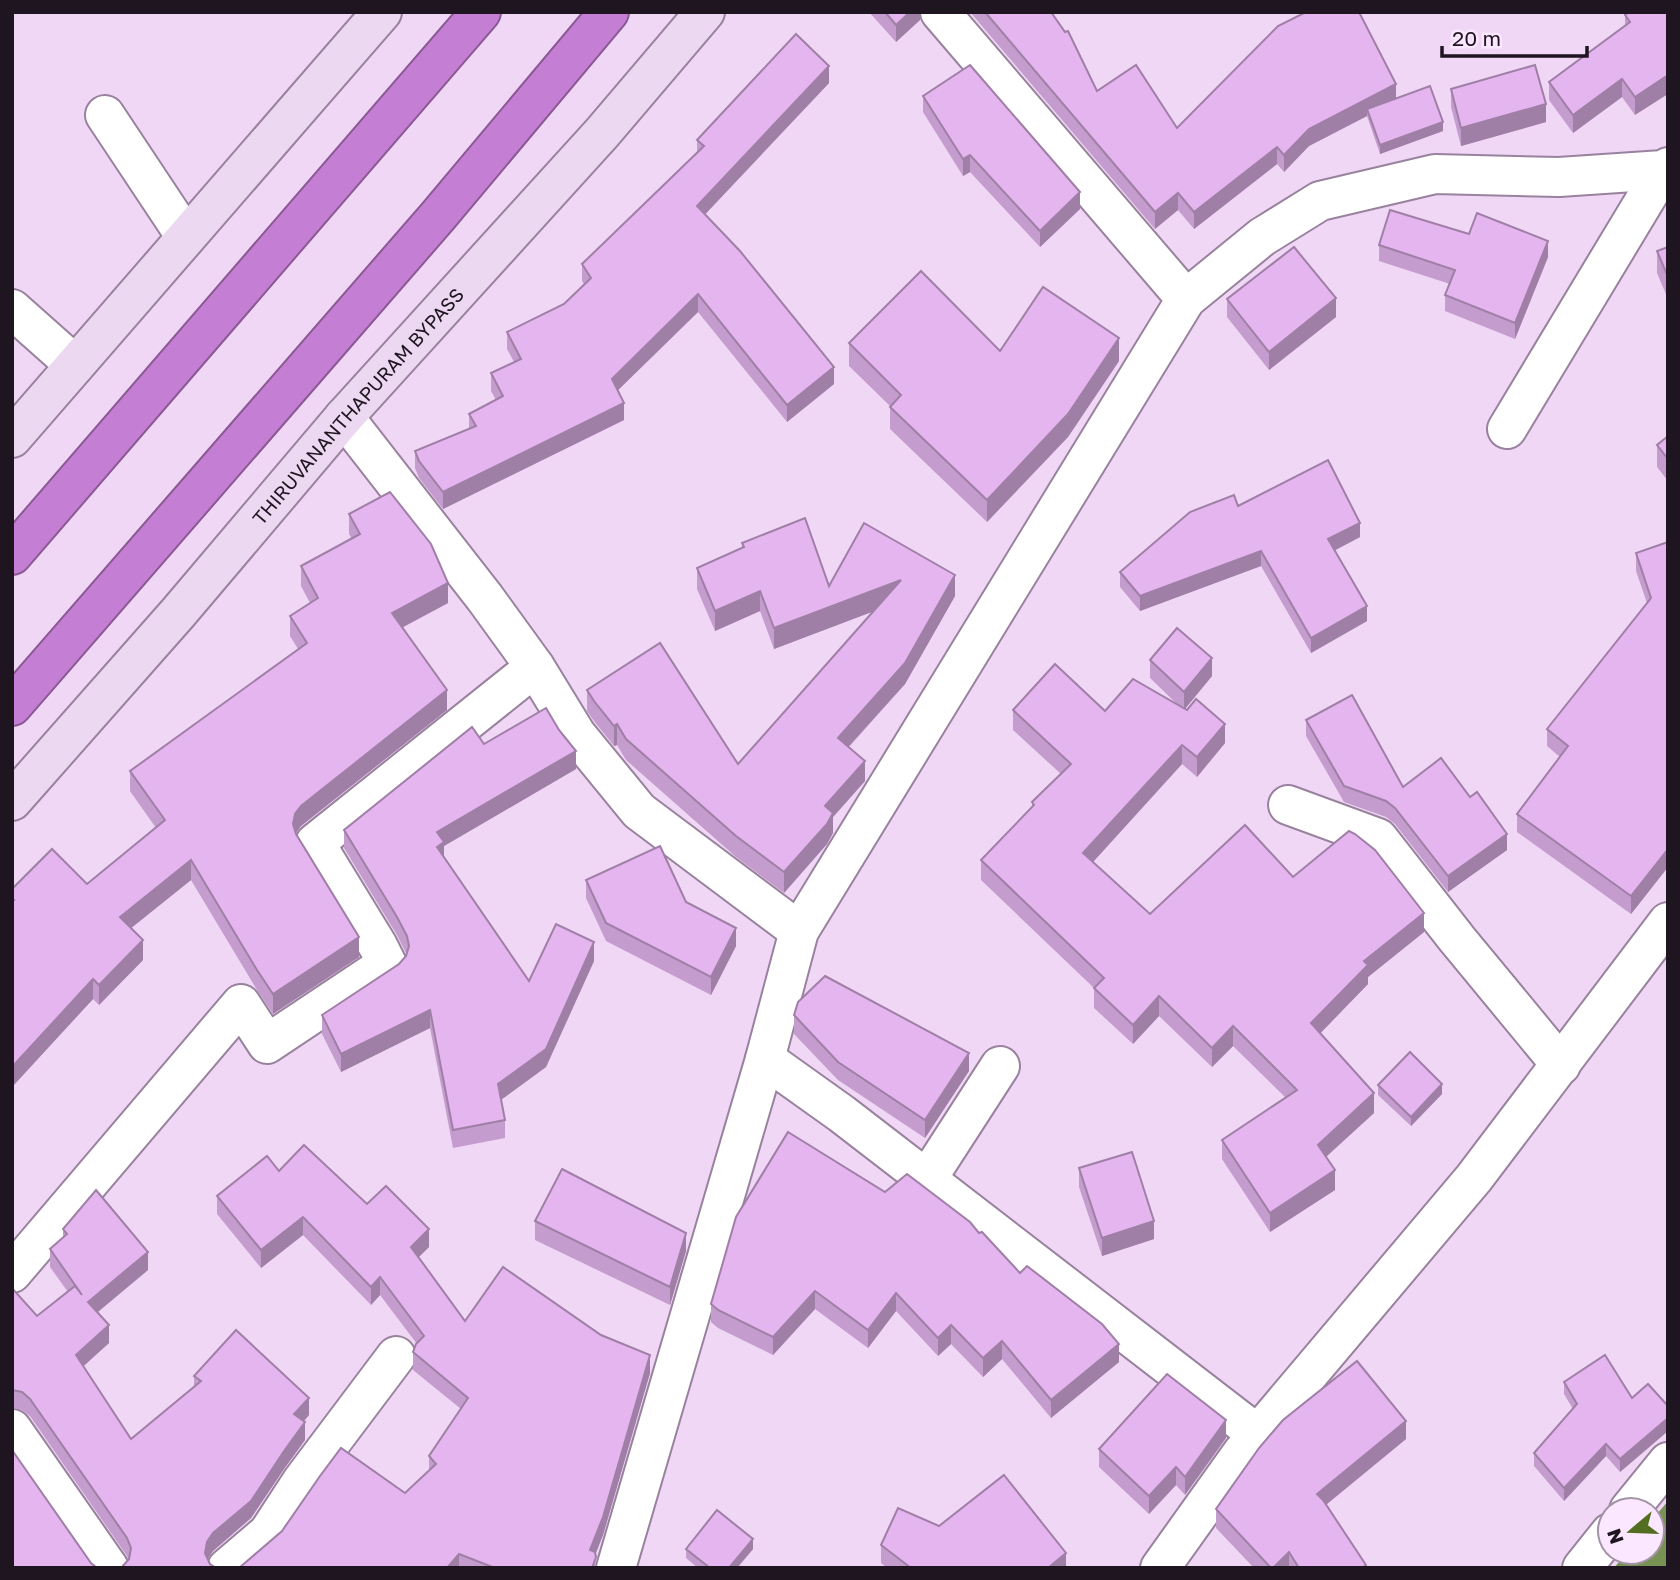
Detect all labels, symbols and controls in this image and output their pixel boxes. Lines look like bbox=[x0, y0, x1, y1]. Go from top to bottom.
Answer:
scale bar bbox=[1442, 14, 1587, 58]
text: 20 m bbox=[1452, 25, 1501, 51]
street label: THIRUVANANTHAPURAM BYPASS bbox=[247, 282, 468, 529]
north arrow bbox=[1596, 1496, 1666, 1566]
text: N bbox=[1601, 1526, 1628, 1547]

